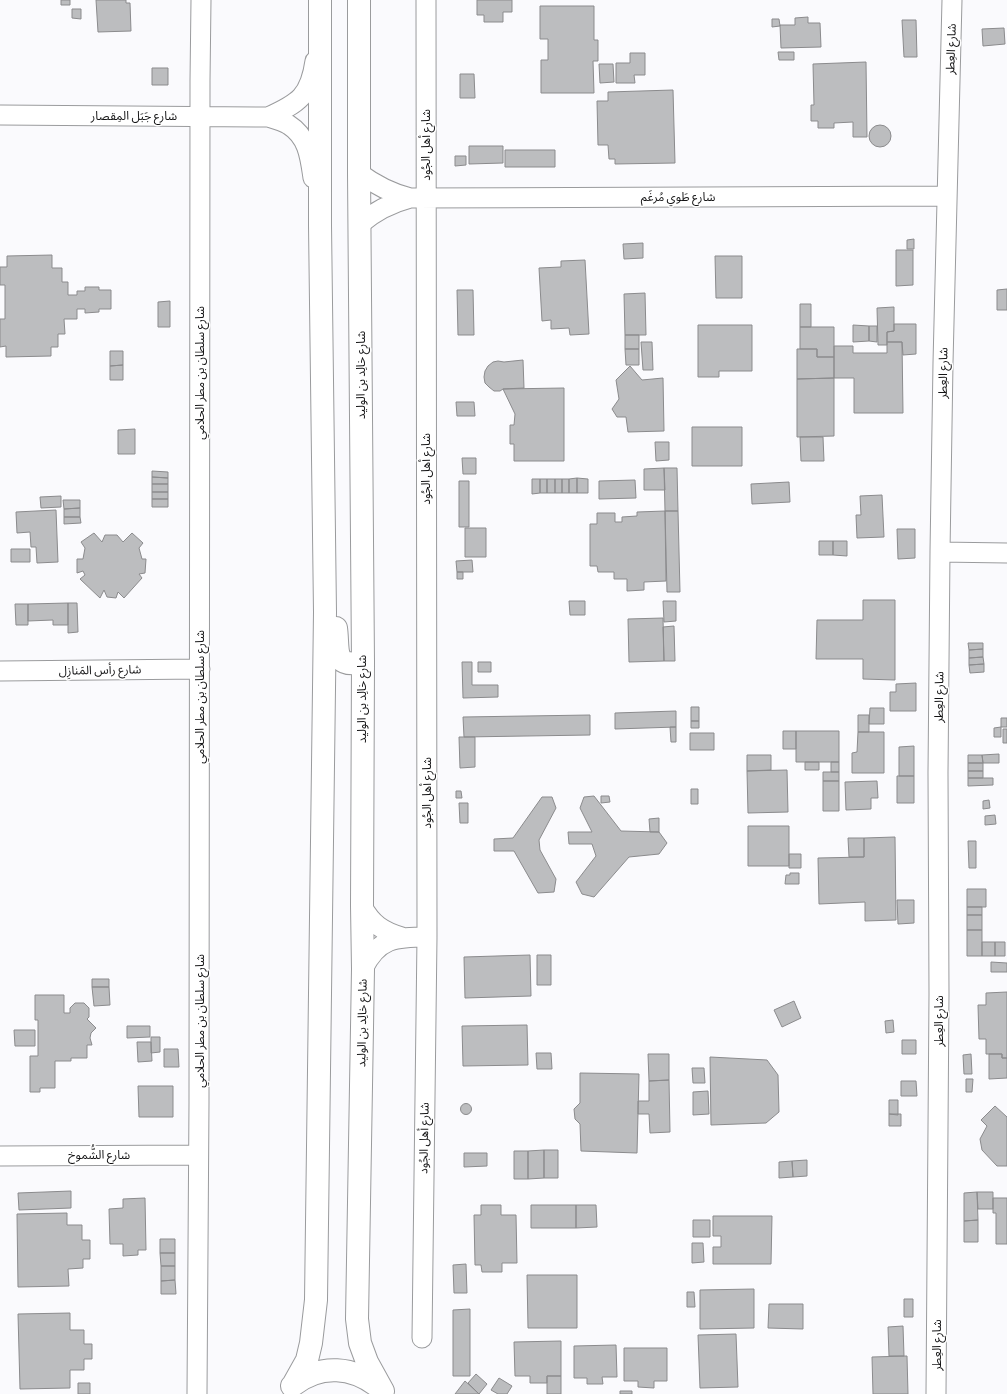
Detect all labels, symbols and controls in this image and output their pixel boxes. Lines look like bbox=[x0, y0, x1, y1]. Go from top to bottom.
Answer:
street label: شارع العِطر bbox=[942, 23, 961, 76]
street label: شارع جَبَل المِقصار bbox=[90, 108, 177, 125]
street label: شارع أهل الجُود bbox=[418, 109, 435, 181]
street label: شارع طَوي مُرغَم bbox=[641, 189, 715, 207]
street label: شارع سلطان بن مطر الحلامي bbox=[192, 306, 210, 440]
street label: شارع خالِد بن الوليد bbox=[353, 331, 370, 419]
street label: شارع العِطر bbox=[935, 347, 952, 400]
street label: شارع أهل الجُود bbox=[418, 433, 435, 505]
street label: شارع سلطان بن مطر الحلامي bbox=[192, 630, 210, 764]
street label: شارع خالِد بن الوليد bbox=[354, 655, 371, 743]
street label: شارع رأس المَنازِل bbox=[58, 661, 142, 680]
street label: شارع العِطر bbox=[931, 671, 948, 724]
street label: شارع أهل الجُود bbox=[419, 757, 436, 829]
street label: شارع سلطان بن مطر الحلامي bbox=[192, 954, 210, 1088]
street label: شارع خالِد بن الوليد bbox=[353, 979, 372, 1067]
street label: شارع العِطر bbox=[931, 995, 948, 1048]
street label: شارع أهل الجُود bbox=[415, 1102, 434, 1174]
street label: شارع الشُّموخ bbox=[68, 1144, 130, 1164]
street label: شارع العِطر bbox=[929, 1319, 946, 1372]

